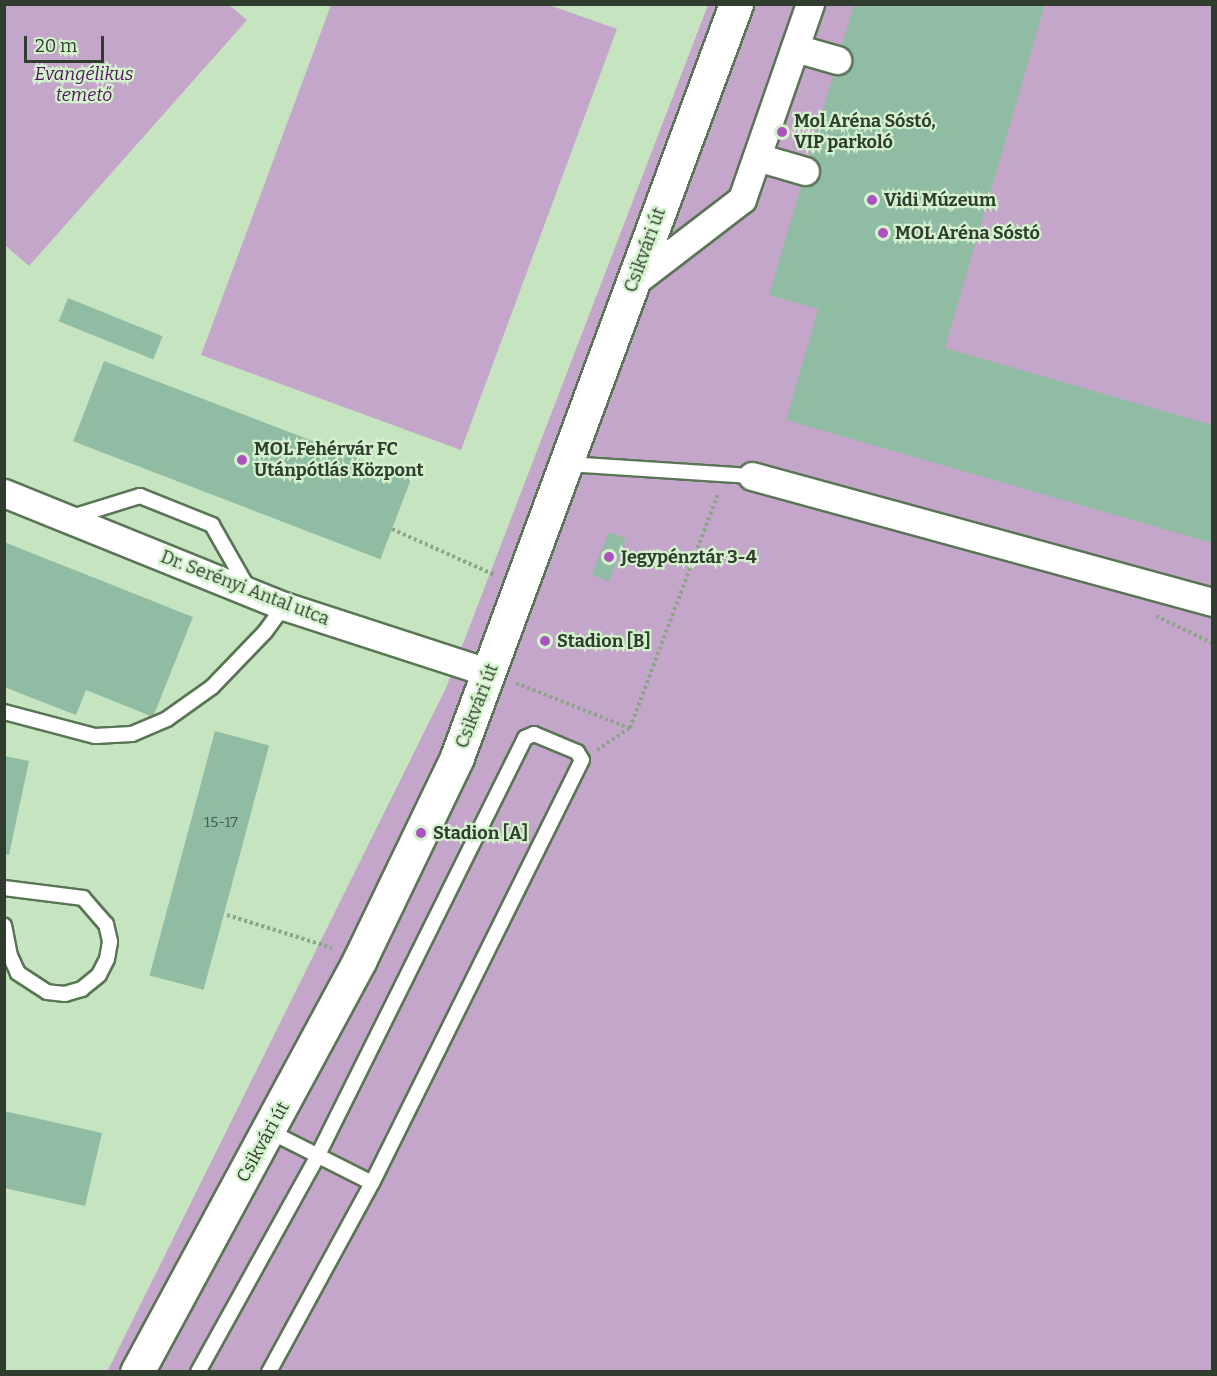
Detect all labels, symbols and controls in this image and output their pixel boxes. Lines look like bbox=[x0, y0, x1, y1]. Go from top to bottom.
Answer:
scale bar bbox=[27, 24, 106, 62]
text: 20 m bbox=[35, 35, 77, 57]
park label: Evangélikus temető bbox=[35, 64, 133, 106]
place label: Mol Aréna Sóstó, VIP parkoló bbox=[794, 111, 936, 154]
marker: Mol Aréna Sóstó, VIP parkoló bbox=[775, 125, 789, 139]
place label: Vidi Múzeum bbox=[884, 189, 996, 211]
marker: Vidi Múzeum bbox=[865, 193, 879, 207]
street label: Csikvári út bbox=[620, 205, 670, 295]
place label: MOL Aréna Sóstó bbox=[895, 222, 1040, 244]
marker: MOL Aréna Sóstó bbox=[876, 226, 890, 240]
place label: MOL Fehérvár FC Utánpótlás Központ bbox=[254, 439, 424, 482]
marker: MOL Fehérvár FC Utánpótlás Központ bbox=[235, 453, 249, 467]
street label: Dr. Serényi Antal utca bbox=[158, 546, 332, 630]
place label: Jegypénztár 3-4 bbox=[621, 546, 757, 568]
marker: Jegypénztár 3-4 bbox=[602, 550, 616, 564]
place label: Stadion [B] bbox=[557, 630, 651, 652]
marker: Stadion [B] bbox=[538, 634, 552, 648]
street label: Csikvári út bbox=[451, 661, 503, 751]
house number: 15-17 bbox=[204, 814, 238, 832]
place label: Stadion [A] bbox=[433, 822, 528, 844]
marker: Stadion [A] bbox=[414, 826, 428, 840]
street label: Csikvári út bbox=[232, 1098, 294, 1186]

